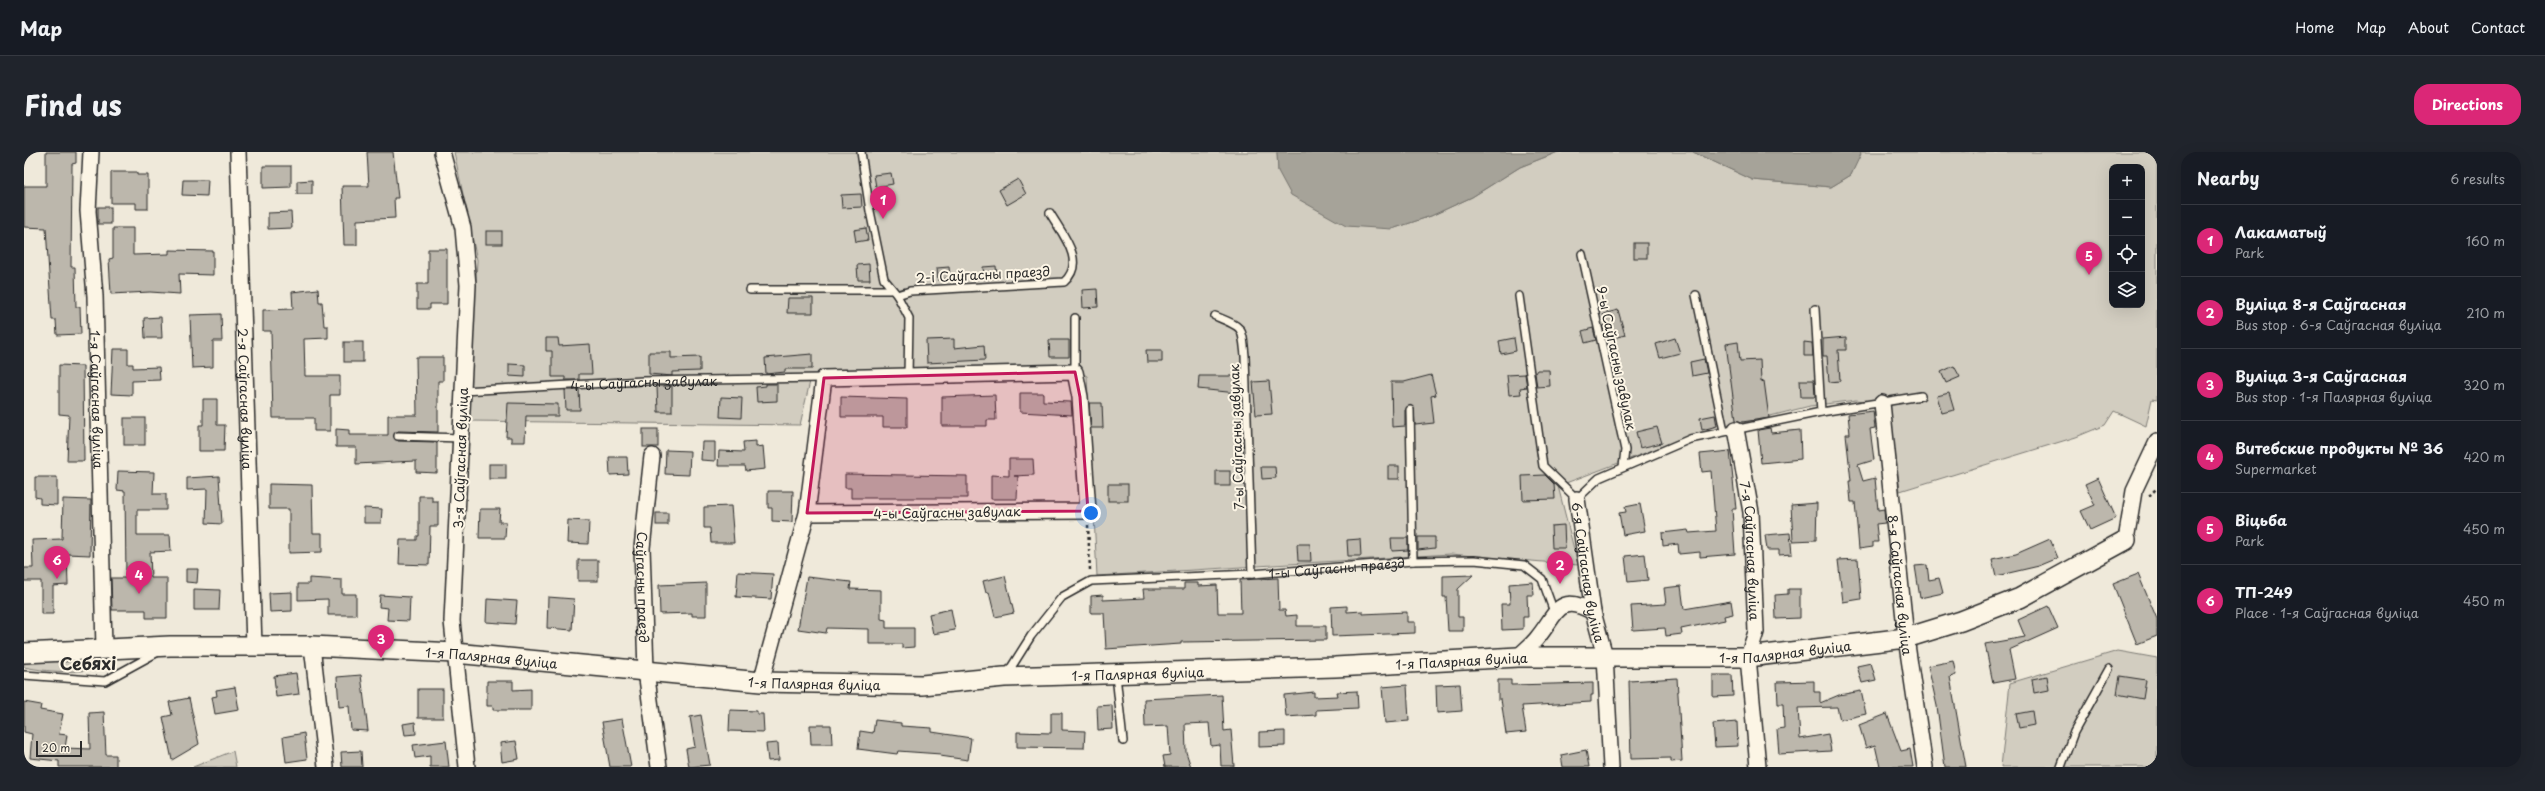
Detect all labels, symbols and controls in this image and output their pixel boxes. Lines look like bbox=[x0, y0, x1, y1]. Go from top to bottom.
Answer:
text: Map bbox=[20, 14, 62, 42]
text: Home bbox=[2295, 17, 2334, 38]
text: Map bbox=[2356, 17, 2386, 38]
text: About bbox=[2408, 17, 2449, 38]
text: Contact bbox=[2471, 17, 2525, 38]
text: Find us bbox=[24, 83, 122, 126]
button: Directions bbox=[2414, 84, 2521, 125]
map controls bbox=[2109, 164, 2145, 308]
button: + bbox=[2109, 164, 2145, 200]
text: Nearby bbox=[2197, 165, 2259, 191]
text: 6 results bbox=[2450, 169, 2505, 188]
pin: 1 bbox=[870, 186, 896, 219]
button: − bbox=[2109, 200, 2145, 236]
text: Лакаматыў bbox=[2235, 220, 2326, 243]
text: 1 bbox=[2207, 231, 2213, 250]
text: 160 m bbox=[2466, 231, 2505, 250]
button: locate bbox=[2109, 236, 2145, 272]
pin: 5 bbox=[2076, 242, 2102, 275]
text: Park bbox=[2235, 243, 2264, 262]
street label: 2-і Саўгасны праезд bbox=[916, 261, 1050, 287]
button: layers bbox=[2109, 272, 2145, 308]
street label: 9-ы Саўгасны завулак bbox=[1592, 284, 1642, 432]
text: Вуліца 8-я Саўгасная bbox=[2235, 292, 2407, 315]
text: 2 bbox=[2205, 303, 2215, 322]
text: 210 m bbox=[2466, 303, 2505, 322]
text: Bus stop · 6-я Саўгасная вуліца bbox=[2235, 315, 2441, 334]
street label: 2-я Саўгасная вуліца bbox=[234, 328, 258, 470]
street label: 1-я Саўгасная вуліца bbox=[86, 330, 109, 469]
street label: 7-ы Саўгасны завулак bbox=[1224, 364, 1248, 510]
text: Вуліца 3-я Саўгасная bbox=[2235, 364, 2407, 387]
street label: 4-ы Саўгасны завулак bbox=[570, 370, 718, 395]
text: 3 bbox=[2206, 375, 2214, 394]
text: 320 m bbox=[2463, 375, 2505, 394]
street label: 3-я Саўгасная вуліца bbox=[448, 387, 472, 529]
text: Bus stop · 1-я Палярная вуліца bbox=[2235, 387, 2432, 406]
text: Витебские продукты № 36 bbox=[2235, 436, 2443, 459]
text: 4 bbox=[2206, 447, 2214, 466]
text: 420 m bbox=[2463, 447, 2505, 466]
text: Supermarket bbox=[2235, 459, 2317, 478]
street label: 7-я Саўгасная вуліца bbox=[1736, 480, 1765, 621]
street label: 4-ы Саўгасны завулак bbox=[873, 501, 1021, 523]
street label: 6-я Саўгасная вуліца bbox=[1568, 501, 1610, 644]
your location bbox=[1081, 503, 1101, 523]
text: Віцьба bbox=[2235, 508, 2287, 531]
street label: 8-я Саўгасная вуліца bbox=[1884, 514, 1918, 656]
text: 5 bbox=[2206, 519, 2214, 538]
text: 450 m bbox=[2463, 519, 2505, 538]
street label: Саўгасны праезд bbox=[632, 531, 655, 643]
text: Park bbox=[2235, 531, 2264, 550]
pin: 6 bbox=[44, 546, 70, 579]
pin: 2 bbox=[1547, 551, 1573, 584]
street label: 1-ы Саўгасны праезд bbox=[1268, 552, 1406, 582]
pin: 4 bbox=[126, 561, 152, 594]
text: ТП-249 bbox=[2235, 580, 2293, 603]
text: 6 bbox=[2205, 591, 2215, 610]
text: 450 m bbox=[2463, 591, 2505, 610]
text: Place · 1-я Саўгасная вуліца bbox=[2235, 603, 2419, 622]
pin: 3 bbox=[368, 625, 394, 658]
street label: 1-я Палярная вуліца bbox=[1719, 635, 1852, 667]
street label: 1-я Палярная вуліца bbox=[425, 642, 558, 672]
street label: 1-я Палярная вуліца bbox=[1395, 647, 1528, 673]
district label: Себяхі bbox=[60, 650, 116, 676]
street label: 1-я Палярная вуліца bbox=[1071, 661, 1204, 684]
street label: 1-я Палярная вуліца bbox=[747, 671, 881, 694]
scale bar bbox=[36, 739, 82, 758]
text: 20 m bbox=[42, 739, 70, 756]

